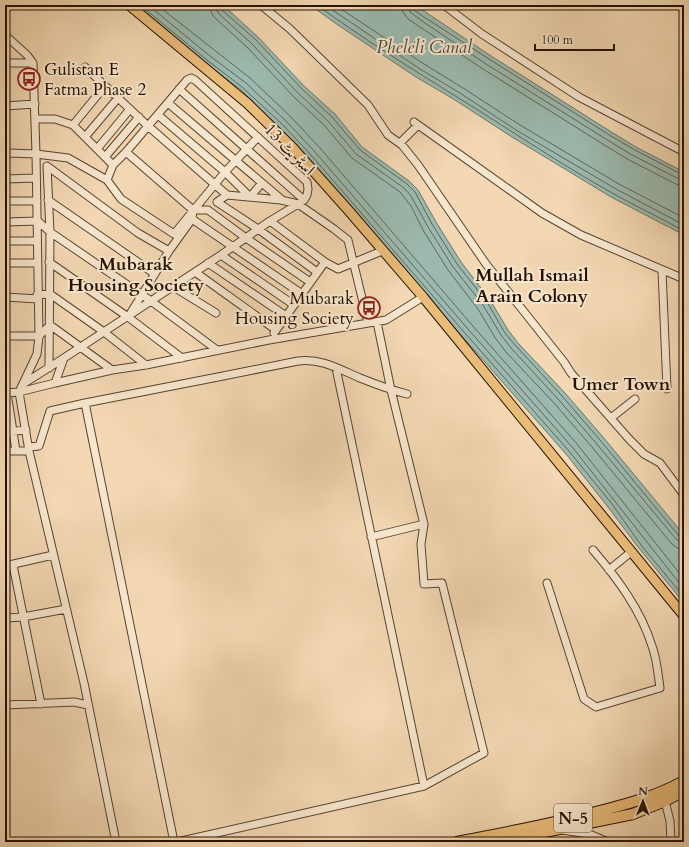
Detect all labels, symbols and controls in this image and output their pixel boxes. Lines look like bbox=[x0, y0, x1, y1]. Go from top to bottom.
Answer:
scale bar bbox=[535, 26, 614, 52]
text: 100 m bbox=[541, 32, 574, 48]
water label: Pheleli Canal bbox=[376, 35, 473, 60]
place label: Gulistan E Fatma Phase 2 bbox=[44, 58, 146, 101]
bus stop icon: Gulistan E Fatma Phase 2 bbox=[16, 66, 42, 92]
street label: اسٹریٹ 13 bbox=[259, 118, 320, 181]
district label: Mubarak Housing Society bbox=[68, 252, 205, 298]
district label: Mullah Ismail Arain Colony bbox=[475, 263, 589, 309]
place label: Mubarak Housing Society bbox=[235, 287, 355, 330]
bus stop icon: Mubarak Housing Society bbox=[356, 295, 382, 321]
district label: Umer Town bbox=[572, 372, 671, 397]
north arrow bbox=[623, 781, 663, 821]
text: N bbox=[638, 784, 649, 799]
road number: N-5 bbox=[554, 804, 592, 832]

